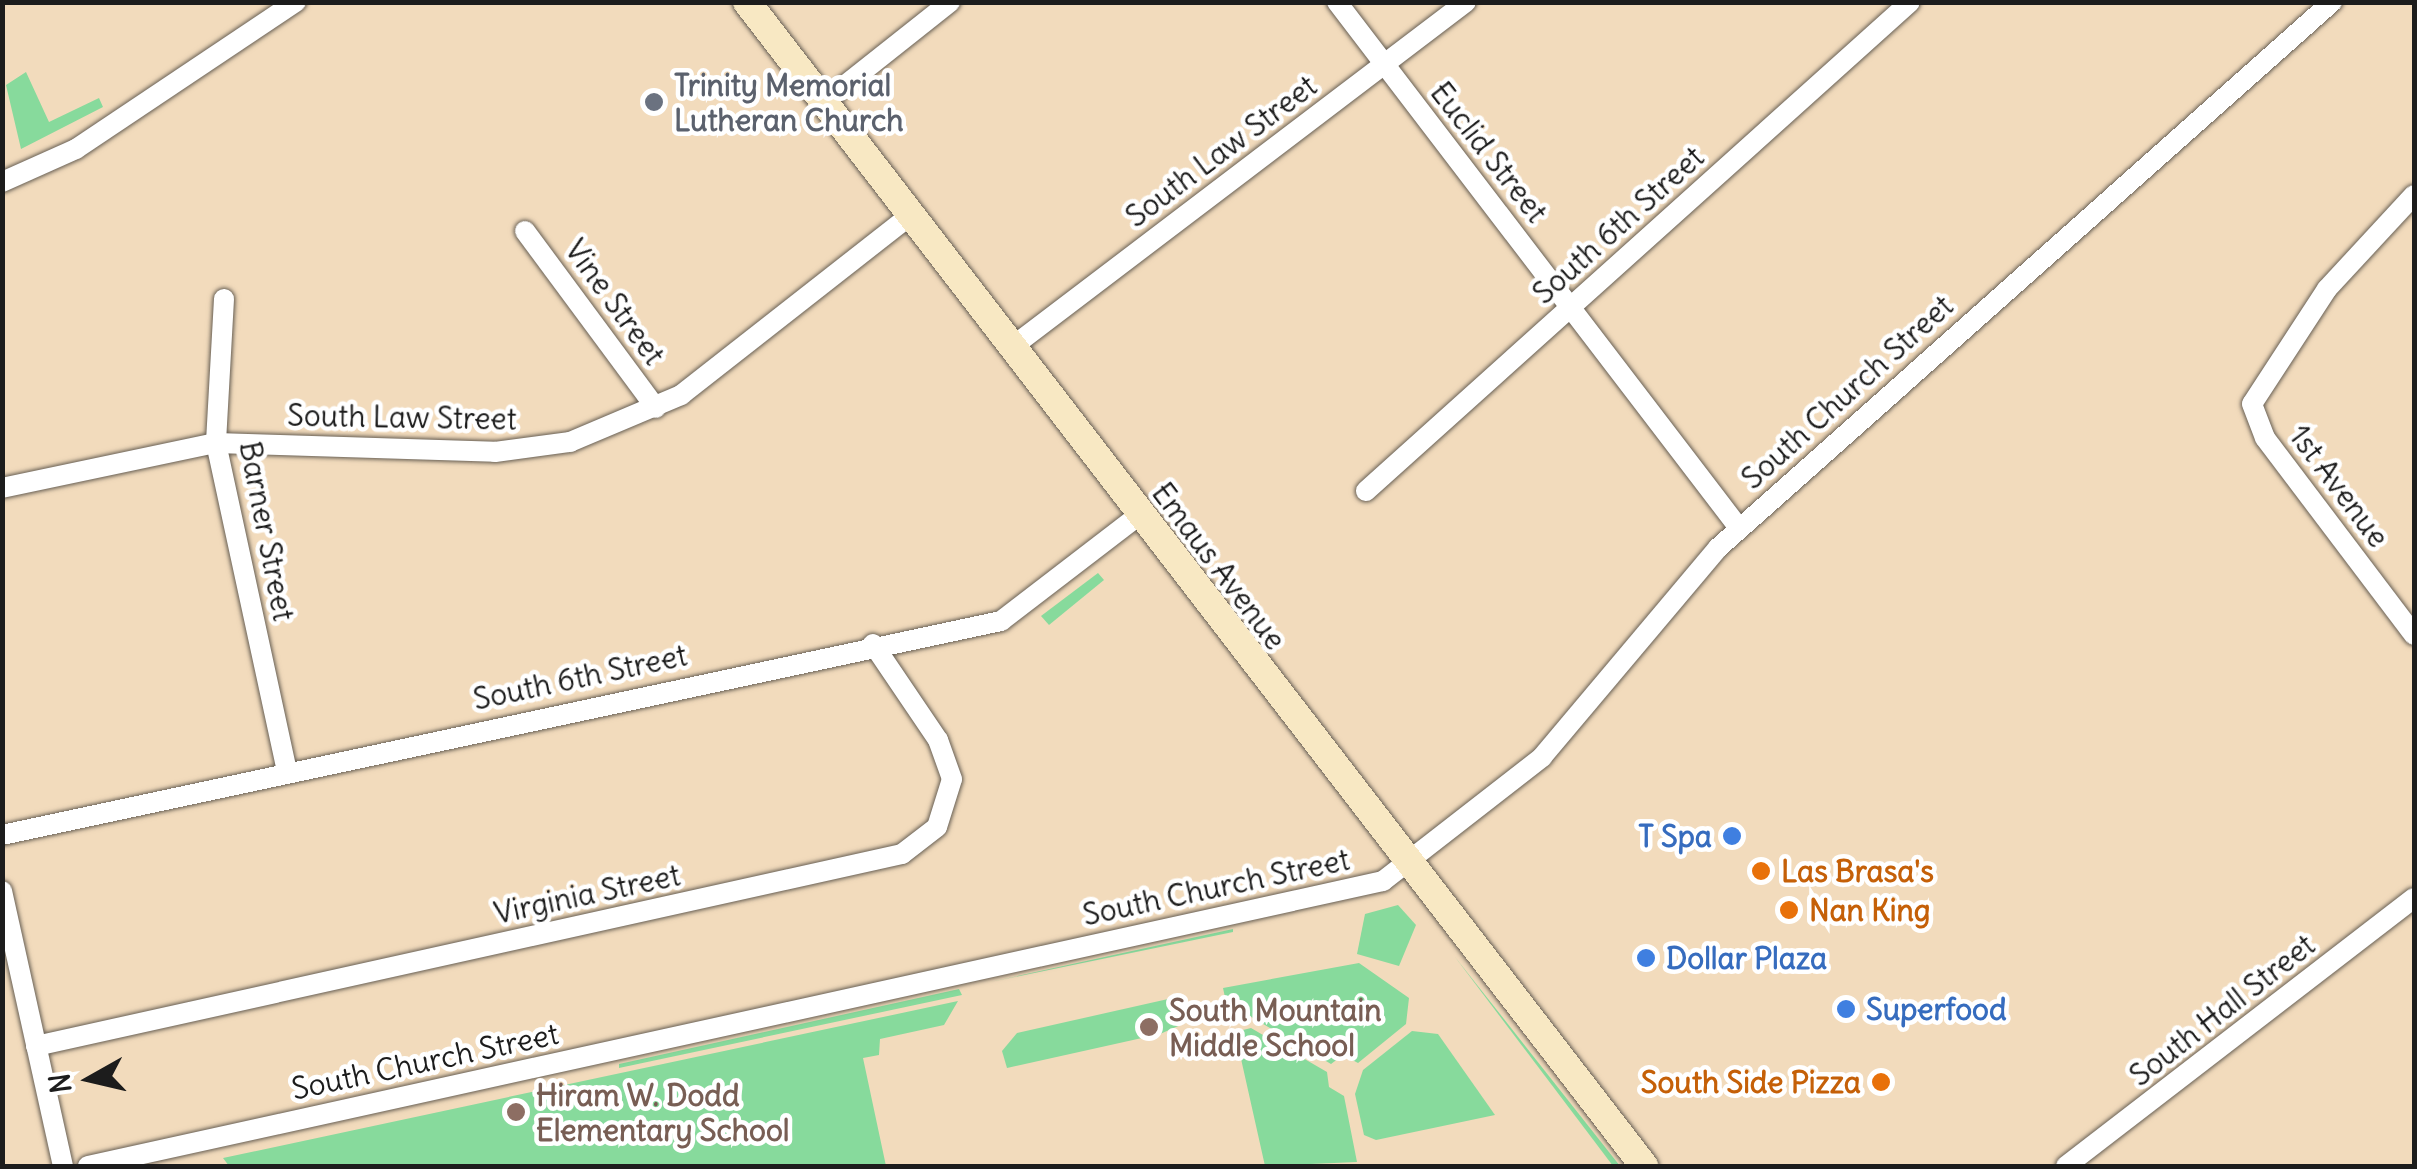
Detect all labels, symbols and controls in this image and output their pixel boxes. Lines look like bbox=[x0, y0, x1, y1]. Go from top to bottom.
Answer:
place label: Trinity Memorial Lutheran Church bbox=[674, 67, 904, 138]
street label: South Law Street bbox=[1118, 68, 1324, 234]
street label: Euclid Street bbox=[1423, 75, 1555, 229]
marker: Trinity Memorial Lutheran Church bbox=[643, 91, 665, 113]
street label: South 6th Street bbox=[1525, 139, 1711, 311]
street label: Vine Street bbox=[557, 232, 673, 372]
street label: South Church Street bbox=[1734, 288, 1960, 496]
street label: South Law Street bbox=[287, 397, 517, 437]
street label: 1st Avenue bbox=[2281, 418, 2397, 554]
street label: Barner Street bbox=[232, 438, 302, 624]
street label: Emaus Avenue bbox=[1145, 475, 1293, 657]
street label: South 6th Street bbox=[470, 637, 690, 717]
place label: T Spa bbox=[1638, 818, 1712, 854]
marker: T Spa bbox=[1721, 825, 1743, 847]
street label: South Church Street bbox=[1079, 841, 1353, 933]
place label: Las Brasa's bbox=[1781, 853, 1934, 889]
street label: Virginia Street bbox=[491, 857, 683, 931]
marker: Las Brasa's bbox=[1750, 860, 1772, 882]
place label: Nan King bbox=[1809, 892, 1930, 928]
marker: Nan King bbox=[1778, 899, 1800, 921]
street label: South Hall Street bbox=[2122, 927, 2322, 1093]
place label: Dollar Plaza bbox=[1666, 940, 1827, 976]
marker: Dollar Plaza bbox=[1635, 947, 1657, 969]
place label: Superfood bbox=[1866, 991, 2007, 1027]
place label: South Mountain Middle School bbox=[1169, 992, 1382, 1062]
marker: Superfood bbox=[1835, 998, 1857, 1020]
street label: South Church Street bbox=[288, 1015, 562, 1107]
marker: South Mountain Middle School bbox=[1138, 1016, 1160, 1038]
north arrow bbox=[40, 1029, 140, 1129]
place label: South Side Pizza bbox=[1641, 1064, 1861, 1100]
text: N bbox=[41, 1071, 79, 1095]
marker: South Side Pizza bbox=[1870, 1071, 1892, 1093]
place label: Hiram W. Dodd Elementary School bbox=[536, 1077, 789, 1148]
marker: Hiram W. Dodd Elementary School bbox=[505, 1101, 527, 1123]

